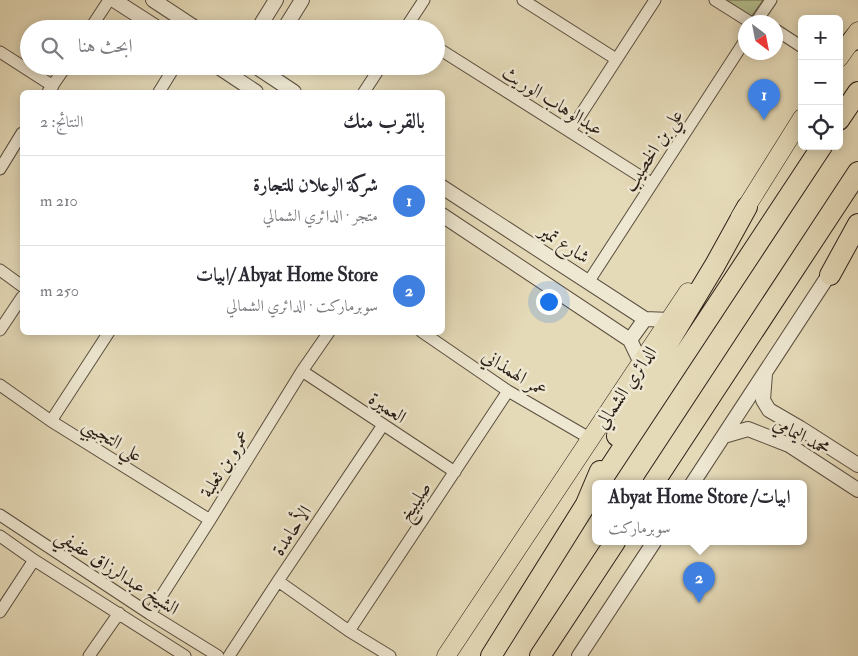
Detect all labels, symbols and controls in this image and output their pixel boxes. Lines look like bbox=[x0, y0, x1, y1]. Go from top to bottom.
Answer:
north arrow bbox=[738, 15, 783, 60]
map controls bbox=[798, 15, 843, 150]
button: + bbox=[798, 15, 843, 60]
search box bbox=[20, 20, 445, 75]
icon: search bbox=[38, 34, 66, 62]
text: ابحث هنا bbox=[78, 34, 133, 58]
street label: عبدالوهاب الوريث bbox=[498, 60, 607, 141]
button: − bbox=[798, 60, 843, 105]
pin: 1 bbox=[748, 79, 780, 120]
street label: علي بن الخصيب bbox=[617, 105, 693, 200]
button: locate bbox=[798, 105, 843, 150]
text: بالقرب منك bbox=[343, 108, 425, 135]
text: النتائج: 2 bbox=[40, 112, 84, 132]
text: شركة الوعلان للتجارة bbox=[253, 173, 378, 197]
text: 210 m bbox=[40, 191, 78, 211]
text: 1 bbox=[406, 191, 412, 211]
text: متجر · الدائري الشمالي bbox=[263, 206, 378, 226]
street label: شارع تمير bbox=[531, 218, 594, 272]
text: Abyat Home Store /ابيات bbox=[196, 263, 378, 287]
text: 250 m bbox=[40, 281, 79, 301]
text: 2 bbox=[405, 281, 413, 301]
your location bbox=[536, 289, 562, 315]
text: سوبرماركت · الدائري الشمالي bbox=[226, 296, 378, 316]
street label: الدائري الشمالي bbox=[589, 341, 665, 435]
street label: عمر الهمذاني bbox=[476, 343, 552, 405]
street label: العميرة bbox=[364, 387, 411, 429]
street label: محمد اليمامي bbox=[767, 411, 834, 464]
street label: علي التجيبي bbox=[75, 412, 147, 473]
street label: عمرو بن ثعلبة bbox=[195, 425, 255, 502]
street label: صليبيخ bbox=[393, 477, 441, 529]
popup bbox=[592, 480, 807, 545]
text: Abyat Home Store /ابيات bbox=[608, 485, 791, 509]
street label: الأحامدة bbox=[265, 500, 317, 560]
text: سوبرماركت bbox=[608, 518, 671, 538]
street label: الشيخ عبدالرزاق عفيفي bbox=[48, 523, 184, 626]
pin: 2 bbox=[683, 562, 715, 603]

